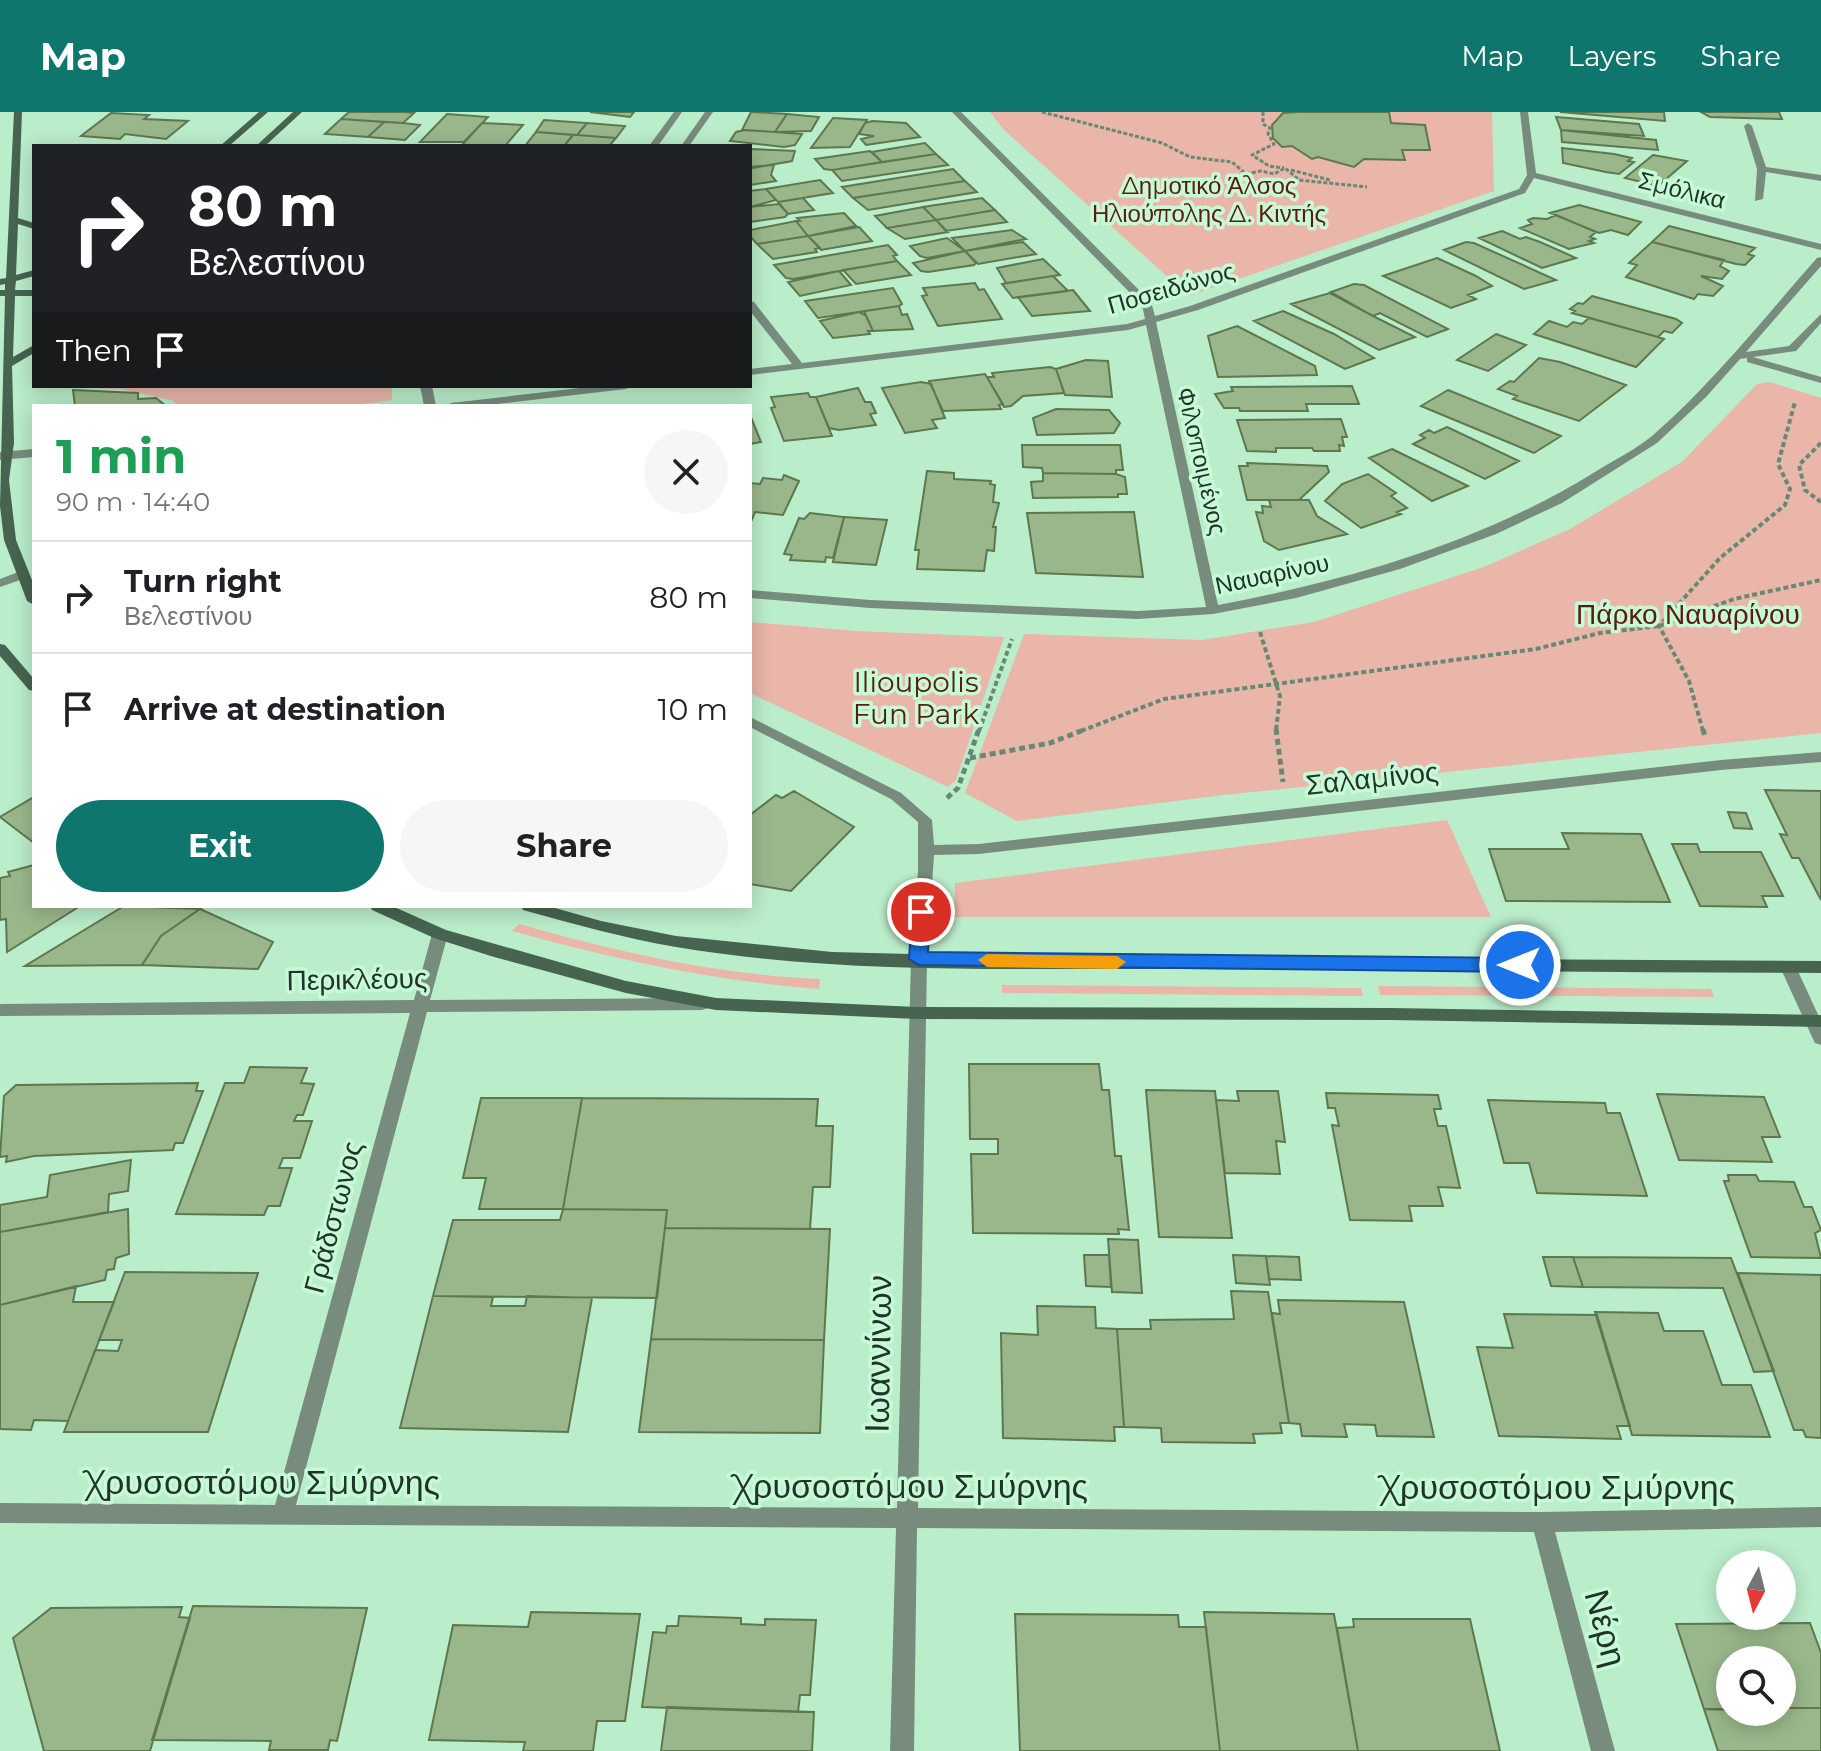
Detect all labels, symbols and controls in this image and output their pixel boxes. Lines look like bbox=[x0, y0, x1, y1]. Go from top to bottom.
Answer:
text: Map bbox=[40, 33, 126, 80]
text: Map bbox=[1461, 39, 1524, 73]
text: Layers bbox=[1568, 39, 1657, 73]
text: Share bbox=[1701, 39, 1781, 73]
street label: Σμόλικα bbox=[1636, 165, 1728, 215]
park label: Δημοτικό Άλσος Ηλιούπολης Δ. Κιντής bbox=[1092, 171, 1326, 228]
text: 80 m bbox=[188, 172, 338, 240]
icon: right bbox=[56, 176, 160, 280]
text: Βελεστίνου bbox=[188, 240, 366, 284]
street label: Ποσειδώνος bbox=[1104, 256, 1238, 320]
icon: arrive bbox=[148, 328, 192, 372]
text: Then bbox=[56, 332, 132, 369]
street label: Φιλοποιμένος bbox=[1171, 384, 1233, 538]
text: 1 min bbox=[56, 427, 186, 485]
button: close bbox=[644, 430, 728, 514]
text: 90 m · 14:40 bbox=[56, 486, 210, 518]
street label: Ναυαρίνου bbox=[1212, 548, 1332, 600]
text: Turn right bbox=[124, 563, 281, 600]
icon: right bbox=[56, 575, 100, 619]
text: 80 m bbox=[649, 579, 728, 616]
park label: Πάρκο Ναυαρίνου bbox=[1576, 597, 1800, 631]
text: Βελεστίνου bbox=[124, 600, 252, 632]
park label: Ilioupolis Fun Park bbox=[853, 665, 979, 731]
icon: arrive bbox=[56, 687, 100, 731]
text: Arrive at destination bbox=[124, 691, 446, 728]
text: 10 m bbox=[658, 691, 728, 728]
street label: Σαλαμίνος bbox=[1304, 754, 1440, 802]
button: Exit bbox=[56, 800, 384, 892]
button: Share bbox=[400, 800, 728, 892]
pin bbox=[887, 878, 955, 946]
icon: arrive bbox=[899, 890, 943, 934]
position arrow bbox=[1478, 923, 1562, 1007]
street label: Περικλέους bbox=[286, 961, 428, 997]
street label: Γράδστωνος bbox=[296, 1137, 370, 1297]
street label: Ιωαννίνων bbox=[856, 1275, 900, 1433]
street label: Χρυσοστόμου Σμύρνης bbox=[82, 1461, 440, 1503]
street label: Χρυσοστόμου Σμύρνης bbox=[730, 1465, 1088, 1507]
street label: Χρυσοστόμου Σμύρνης bbox=[1377, 1466, 1735, 1508]
north arrow bbox=[1716, 1550, 1796, 1630]
map controls bbox=[1716, 1550, 1796, 1726]
street label: Νέρη bbox=[1576, 1585, 1636, 1671]
button: search bbox=[1716, 1646, 1796, 1726]

